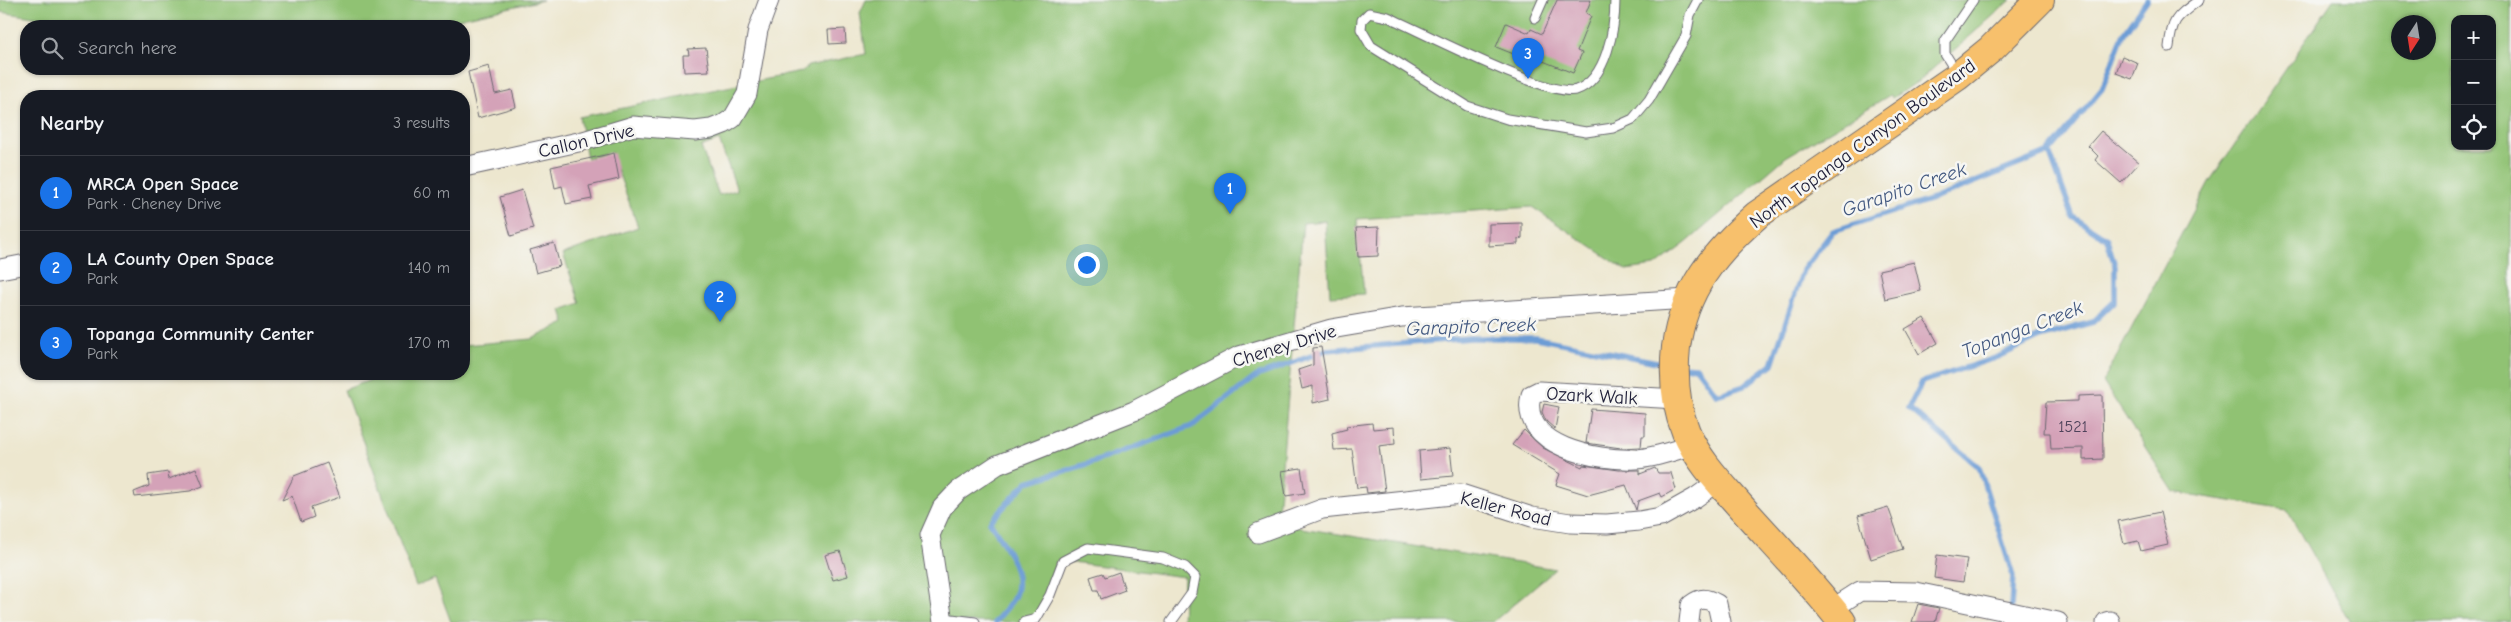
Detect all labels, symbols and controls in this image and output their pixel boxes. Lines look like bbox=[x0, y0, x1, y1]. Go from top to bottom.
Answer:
north arrow bbox=[2391, 15, 2436, 60]
map controls bbox=[2451, 15, 2496, 150]
button: + bbox=[2451, 15, 2496, 60]
search box bbox=[20, 20, 470, 75]
icon: search bbox=[38, 34, 66, 62]
text: Search here bbox=[78, 37, 177, 59]
pin: 3 bbox=[1512, 38, 1544, 79]
street label: North Topanga Canyon Boulevard bbox=[1745, 54, 1980, 233]
button: − bbox=[2451, 60, 2496, 105]
button: locate bbox=[2451, 105, 2496, 150]
text: Nearby bbox=[40, 111, 104, 135]
text: 3 results bbox=[393, 114, 450, 132]
street label: Callon Drive bbox=[536, 119, 636, 163]
water label: Garapito Creek bbox=[1839, 157, 1970, 222]
text: MRCA Open Space bbox=[87, 173, 239, 195]
pin: 1 bbox=[1214, 173, 1246, 214]
text: 1 bbox=[53, 184, 59, 202]
text: 60 m bbox=[413, 184, 450, 202]
text: Park · Cheney Drive bbox=[87, 195, 221, 213]
text: LA County Open Space bbox=[87, 248, 274, 270]
your location bbox=[1074, 252, 1100, 278]
text: 2 bbox=[52, 259, 60, 277]
text: 140 m bbox=[408, 259, 450, 277]
text: Park bbox=[87, 270, 118, 288]
pin: 2 bbox=[704, 281, 736, 322]
water label: Topanga Creek bbox=[1958, 296, 2086, 363]
water label: Garapito Creek bbox=[1406, 313, 1537, 340]
street label: Cheney Drive bbox=[1230, 320, 1339, 372]
text: Topanga Community Center bbox=[87, 323, 314, 345]
text: 3 bbox=[52, 334, 60, 352]
text: 170 m bbox=[408, 334, 450, 352]
text: Park bbox=[87, 345, 118, 363]
street label: Ozark Walk bbox=[1546, 383, 1639, 409]
house number: 1521 bbox=[2058, 418, 2088, 436]
street label: Keller Road bbox=[1458, 487, 1554, 531]

